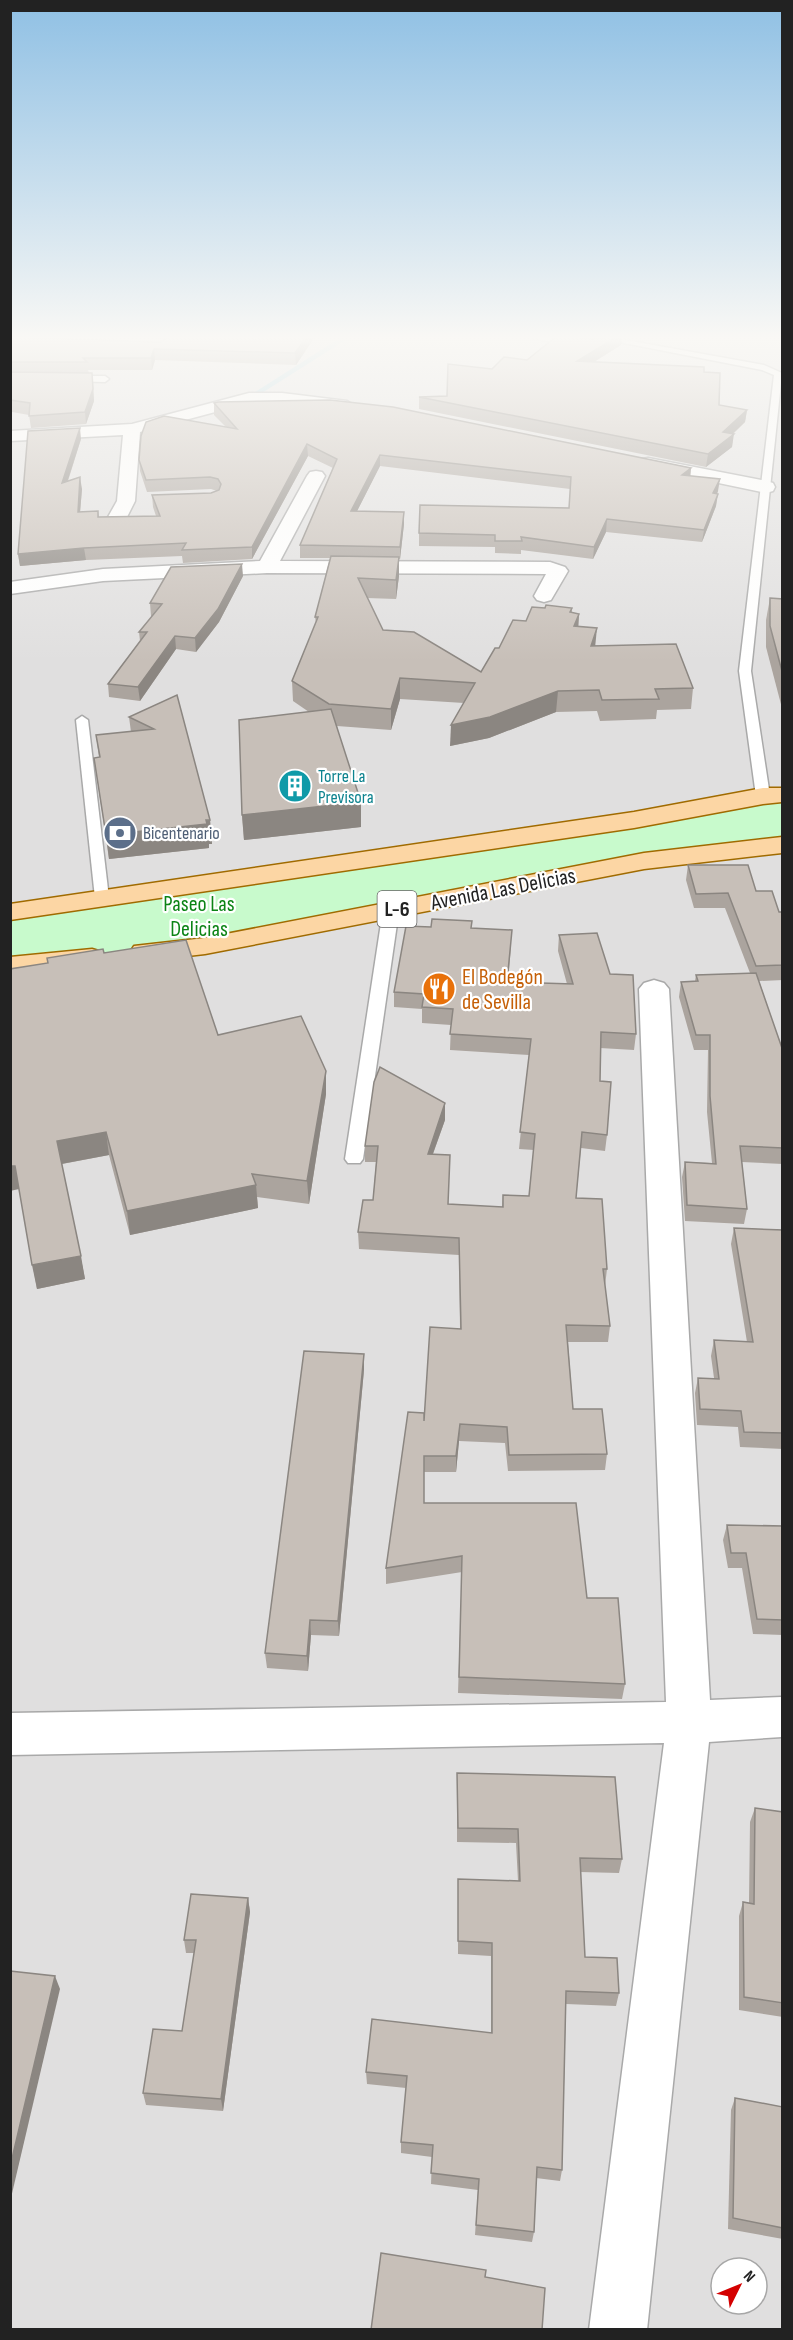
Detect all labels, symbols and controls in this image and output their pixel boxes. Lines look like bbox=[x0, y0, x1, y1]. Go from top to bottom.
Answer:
place label: Torre La Previsora bbox=[318, 766, 374, 808]
building icon: Torre La Previsora bbox=[277, 768, 313, 804]
bank icon: Bicentenario bbox=[102, 815, 138, 851]
place label: Bicentenario bbox=[143, 823, 220, 844]
street label: Avenida Las Delicias bbox=[428, 862, 578, 917]
park label: Paseo Las Delicias bbox=[163, 891, 235, 943]
road number: L-6 bbox=[378, 891, 416, 927]
place label: El Bodegón de Sevilla bbox=[462, 964, 543, 1016]
restaurant icon: El Bodegón de Sevilla bbox=[421, 971, 457, 1007]
north arrow bbox=[709, 2256, 769, 2316]
text: N bbox=[739, 2267, 759, 2286]

